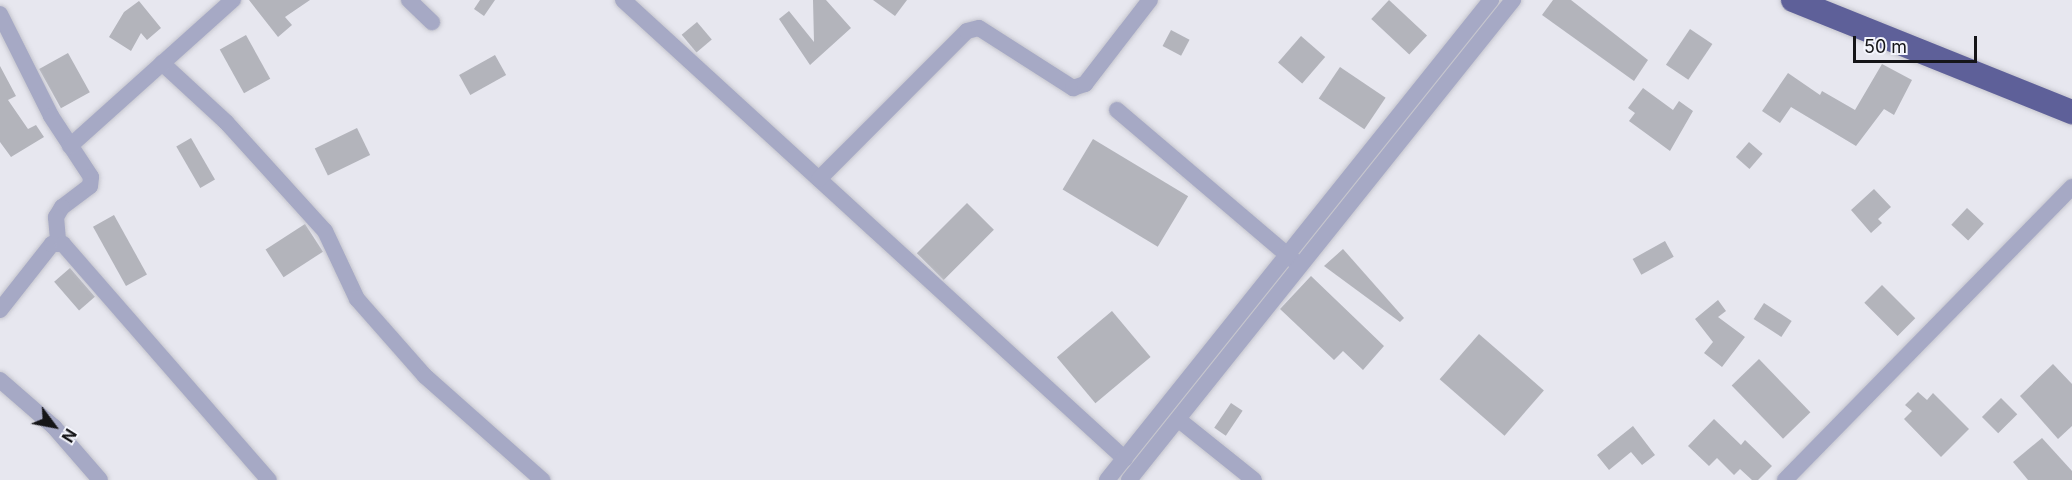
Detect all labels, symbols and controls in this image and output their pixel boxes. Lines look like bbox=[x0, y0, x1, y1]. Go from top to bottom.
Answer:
scale bar bbox=[1856, 24, 1980, 62]
text: 50 m bbox=[1864, 36, 1907, 57]
north arrow bbox=[24, 396, 84, 456]
text: N bbox=[58, 425, 81, 446]

